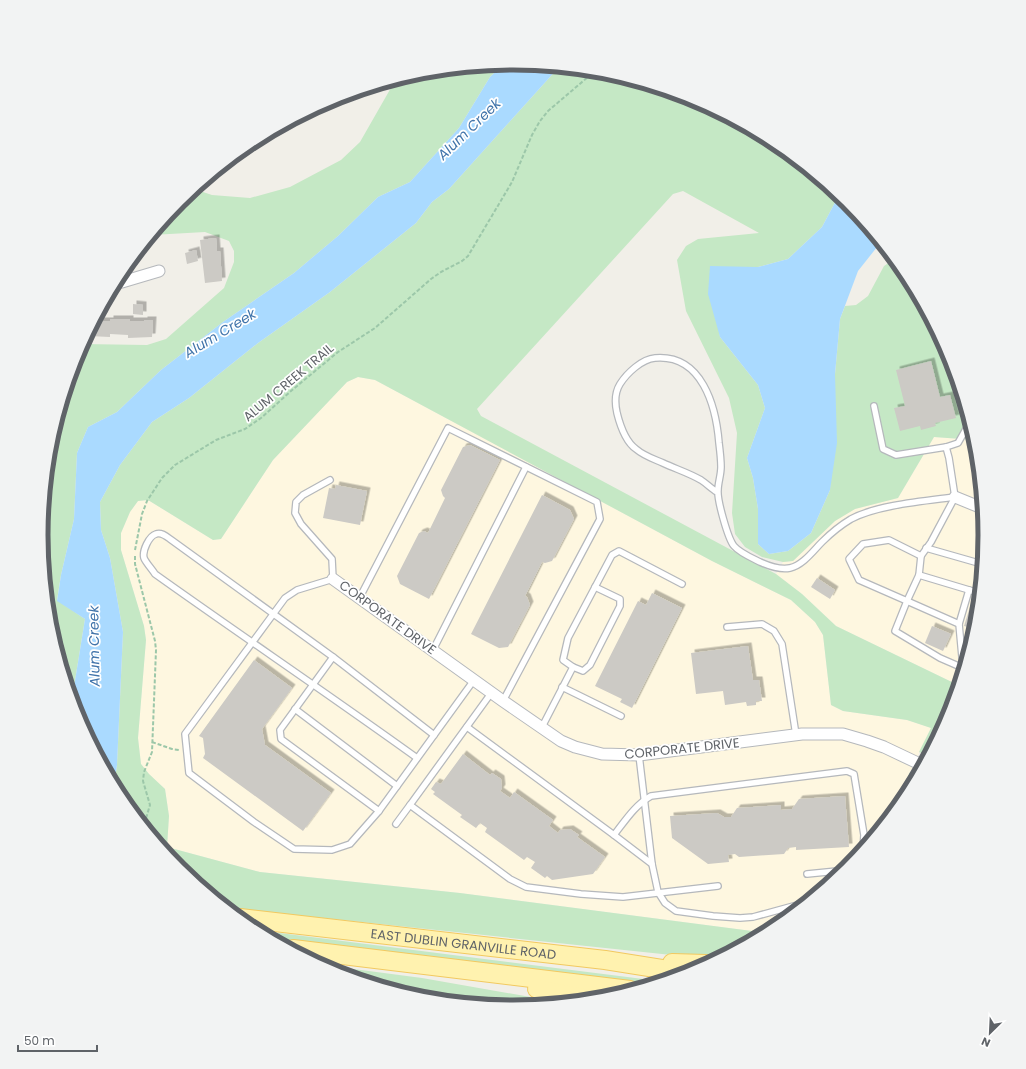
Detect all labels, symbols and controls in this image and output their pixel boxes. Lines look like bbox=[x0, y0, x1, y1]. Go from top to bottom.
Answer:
water label: Alum Creek bbox=[432, 93, 506, 165]
water label: Alum Creek bbox=[179, 303, 261, 363]
street label: ALUM CREEK TRAIL bbox=[239, 339, 338, 426]
street label: CORPORATE DRIVE bbox=[335, 576, 440, 659]
water label: Alum Creek bbox=[83, 605, 105, 688]
street label: CORPORATE DRIVE bbox=[624, 733, 740, 764]
street label: EAST DUBLIN GRANVILLE ROAD bbox=[370, 924, 557, 964]
north arrow bbox=[970, 1013, 1010, 1053]
scale bar bbox=[18, 1027, 97, 1053]
text: 50 m bbox=[24, 1032, 55, 1049]
text: N bbox=[979, 1033, 993, 1051]

